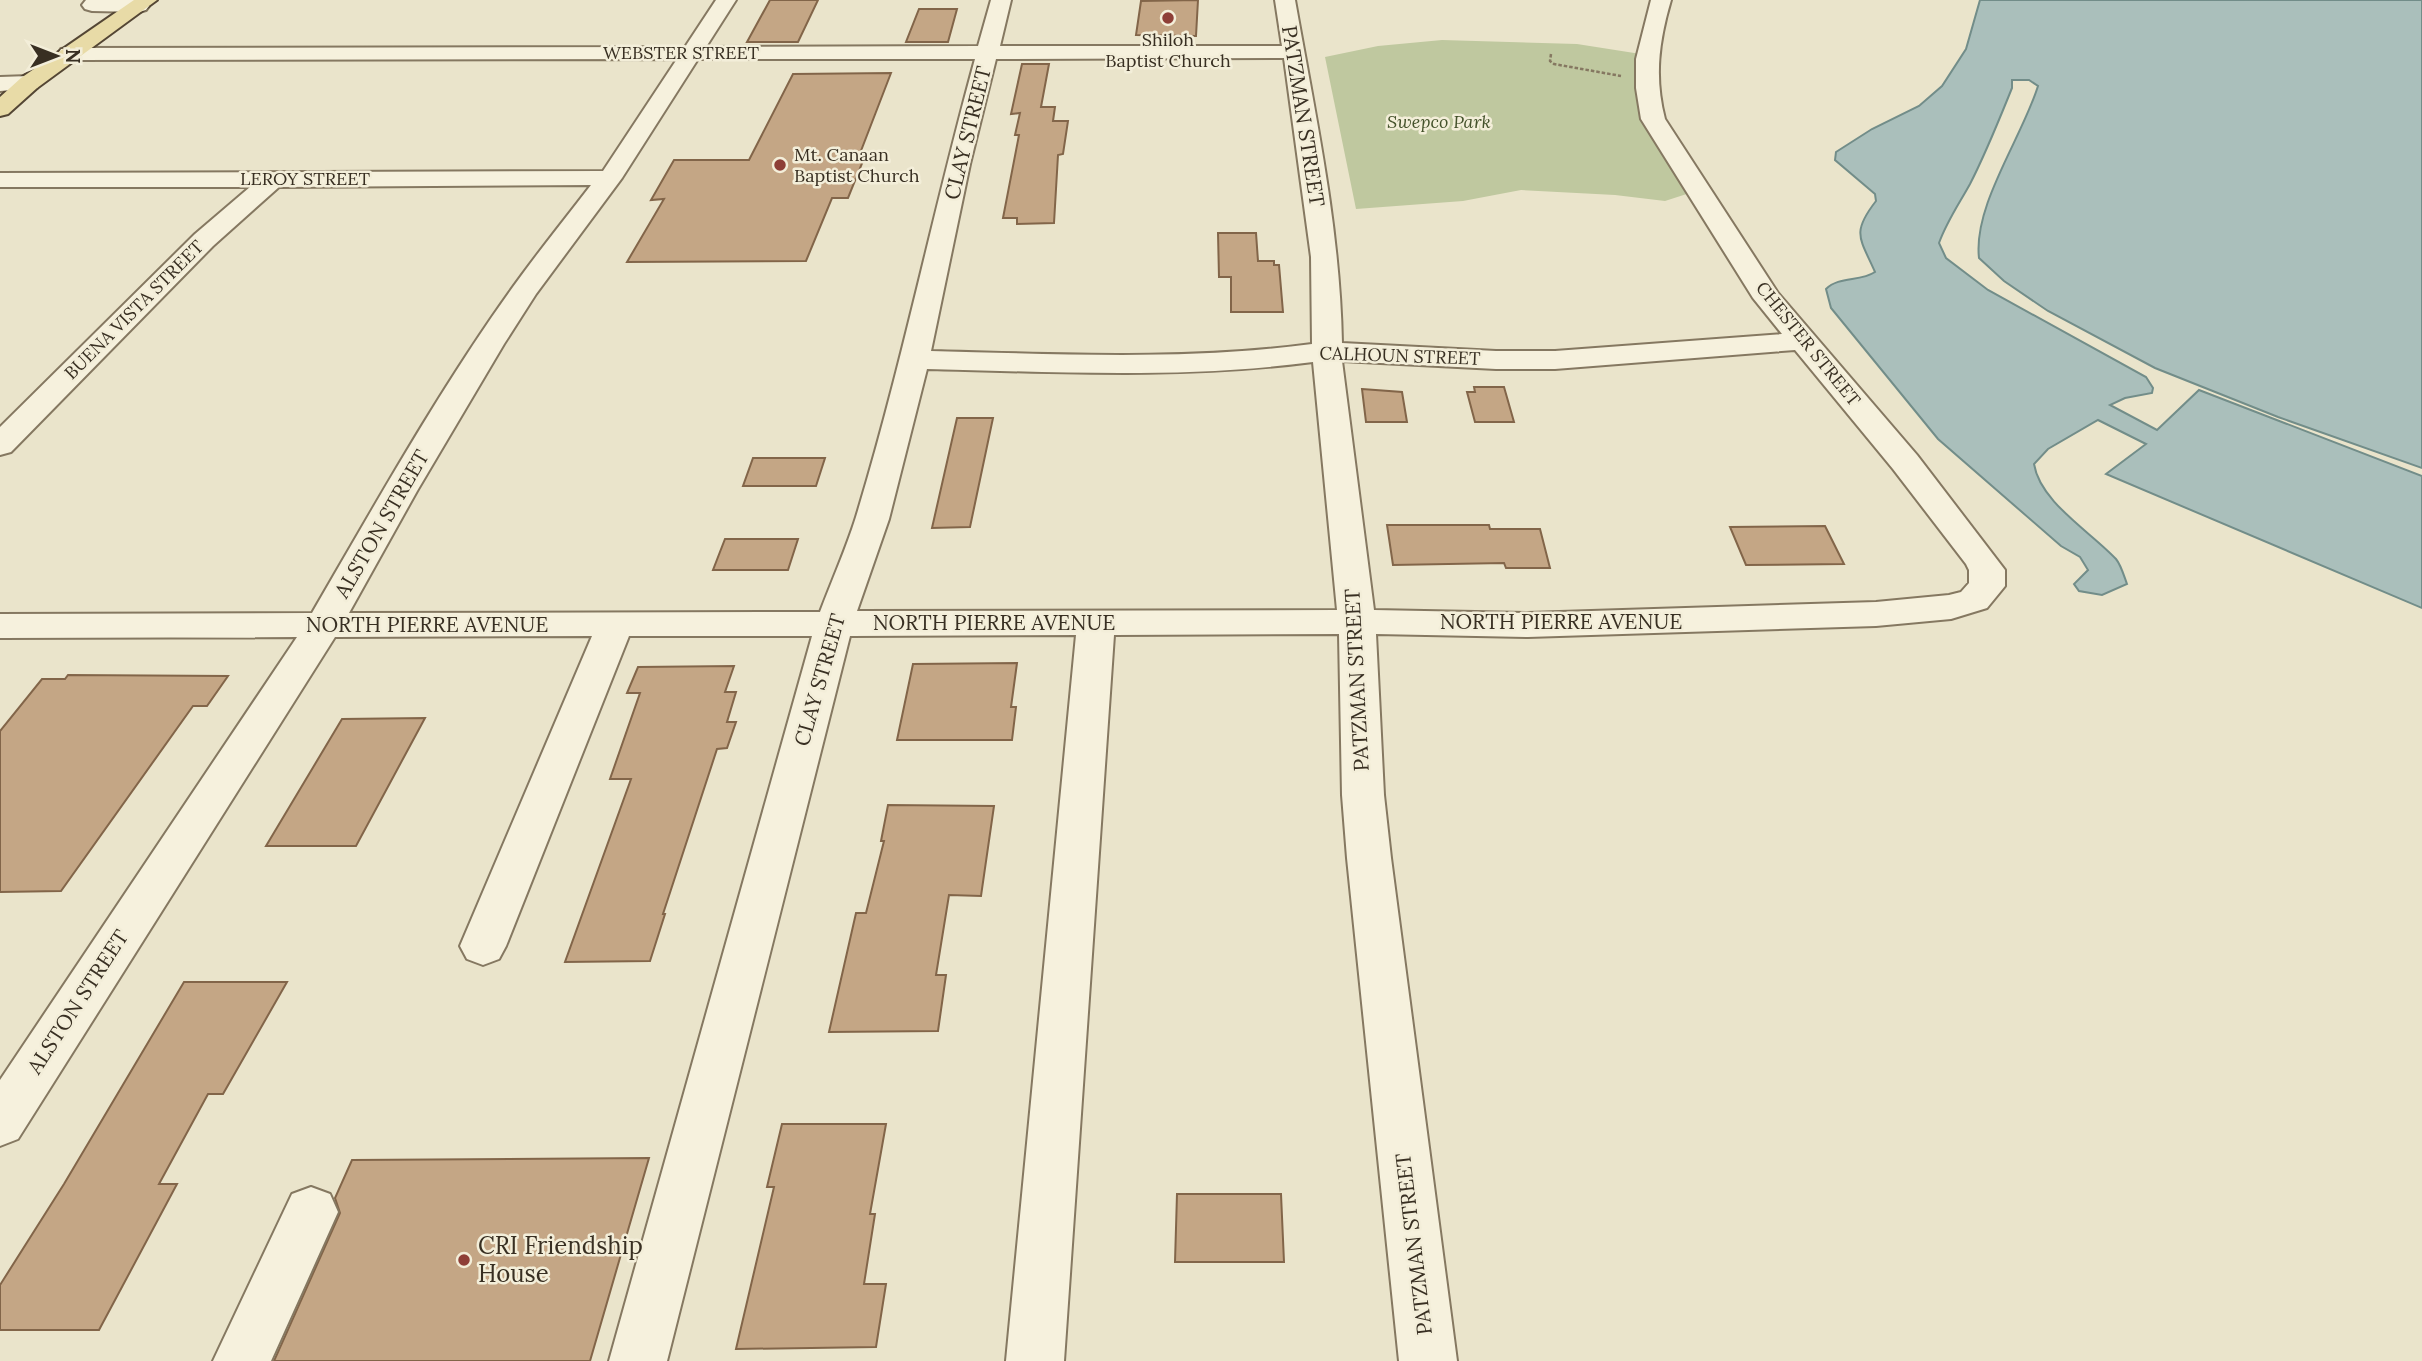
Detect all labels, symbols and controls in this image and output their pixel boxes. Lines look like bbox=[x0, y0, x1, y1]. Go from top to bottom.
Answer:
marker: Shiloh Baptist Church bbox=[1160, 10, 1176, 26]
north arrow bbox=[21, 21, 91, 91]
street label: PATZMAN STREET bbox=[1276, 23, 1331, 208]
place label: Shiloh Baptist Church bbox=[1105, 28, 1231, 72]
street label: WEBSTER STREET bbox=[603, 41, 760, 64]
text: N bbox=[61, 49, 85, 64]
street label: CLAY STREET bbox=[938, 63, 997, 202]
park label: Swepco Park bbox=[1387, 110, 1491, 133]
place label: Mt. Canaan Baptist Church bbox=[794, 143, 920, 187]
marker: Mt. Canaan Baptist Church bbox=[772, 157, 788, 173]
street label: LEROY STREET bbox=[240, 167, 370, 190]
street label: BUENA VISTA STREET bbox=[59, 235, 208, 384]
street label: CHESTER STREET bbox=[1751, 277, 1866, 411]
street label: CALHOUN STREET bbox=[1319, 341, 1481, 370]
street label: ALSTON STREET bbox=[328, 445, 435, 604]
street label: PATZMAN STREET bbox=[1338, 588, 1375, 772]
street label: NORTH PIERRE AVENUE bbox=[1440, 608, 1682, 635]
street label: NORTH PIERRE AVENUE bbox=[873, 609, 1115, 636]
street label: NORTH PIERRE AVENUE bbox=[306, 611, 548, 638]
street label: CLAY STREET bbox=[788, 611, 851, 749]
street label: ALSTON STREET bbox=[20, 924, 134, 1080]
street label: PATZMAN STREET bbox=[1389, 1152, 1438, 1337]
place label: CRI Friendship House bbox=[478, 1230, 643, 1289]
marker: CRI Friendship House bbox=[456, 1252, 472, 1268]

